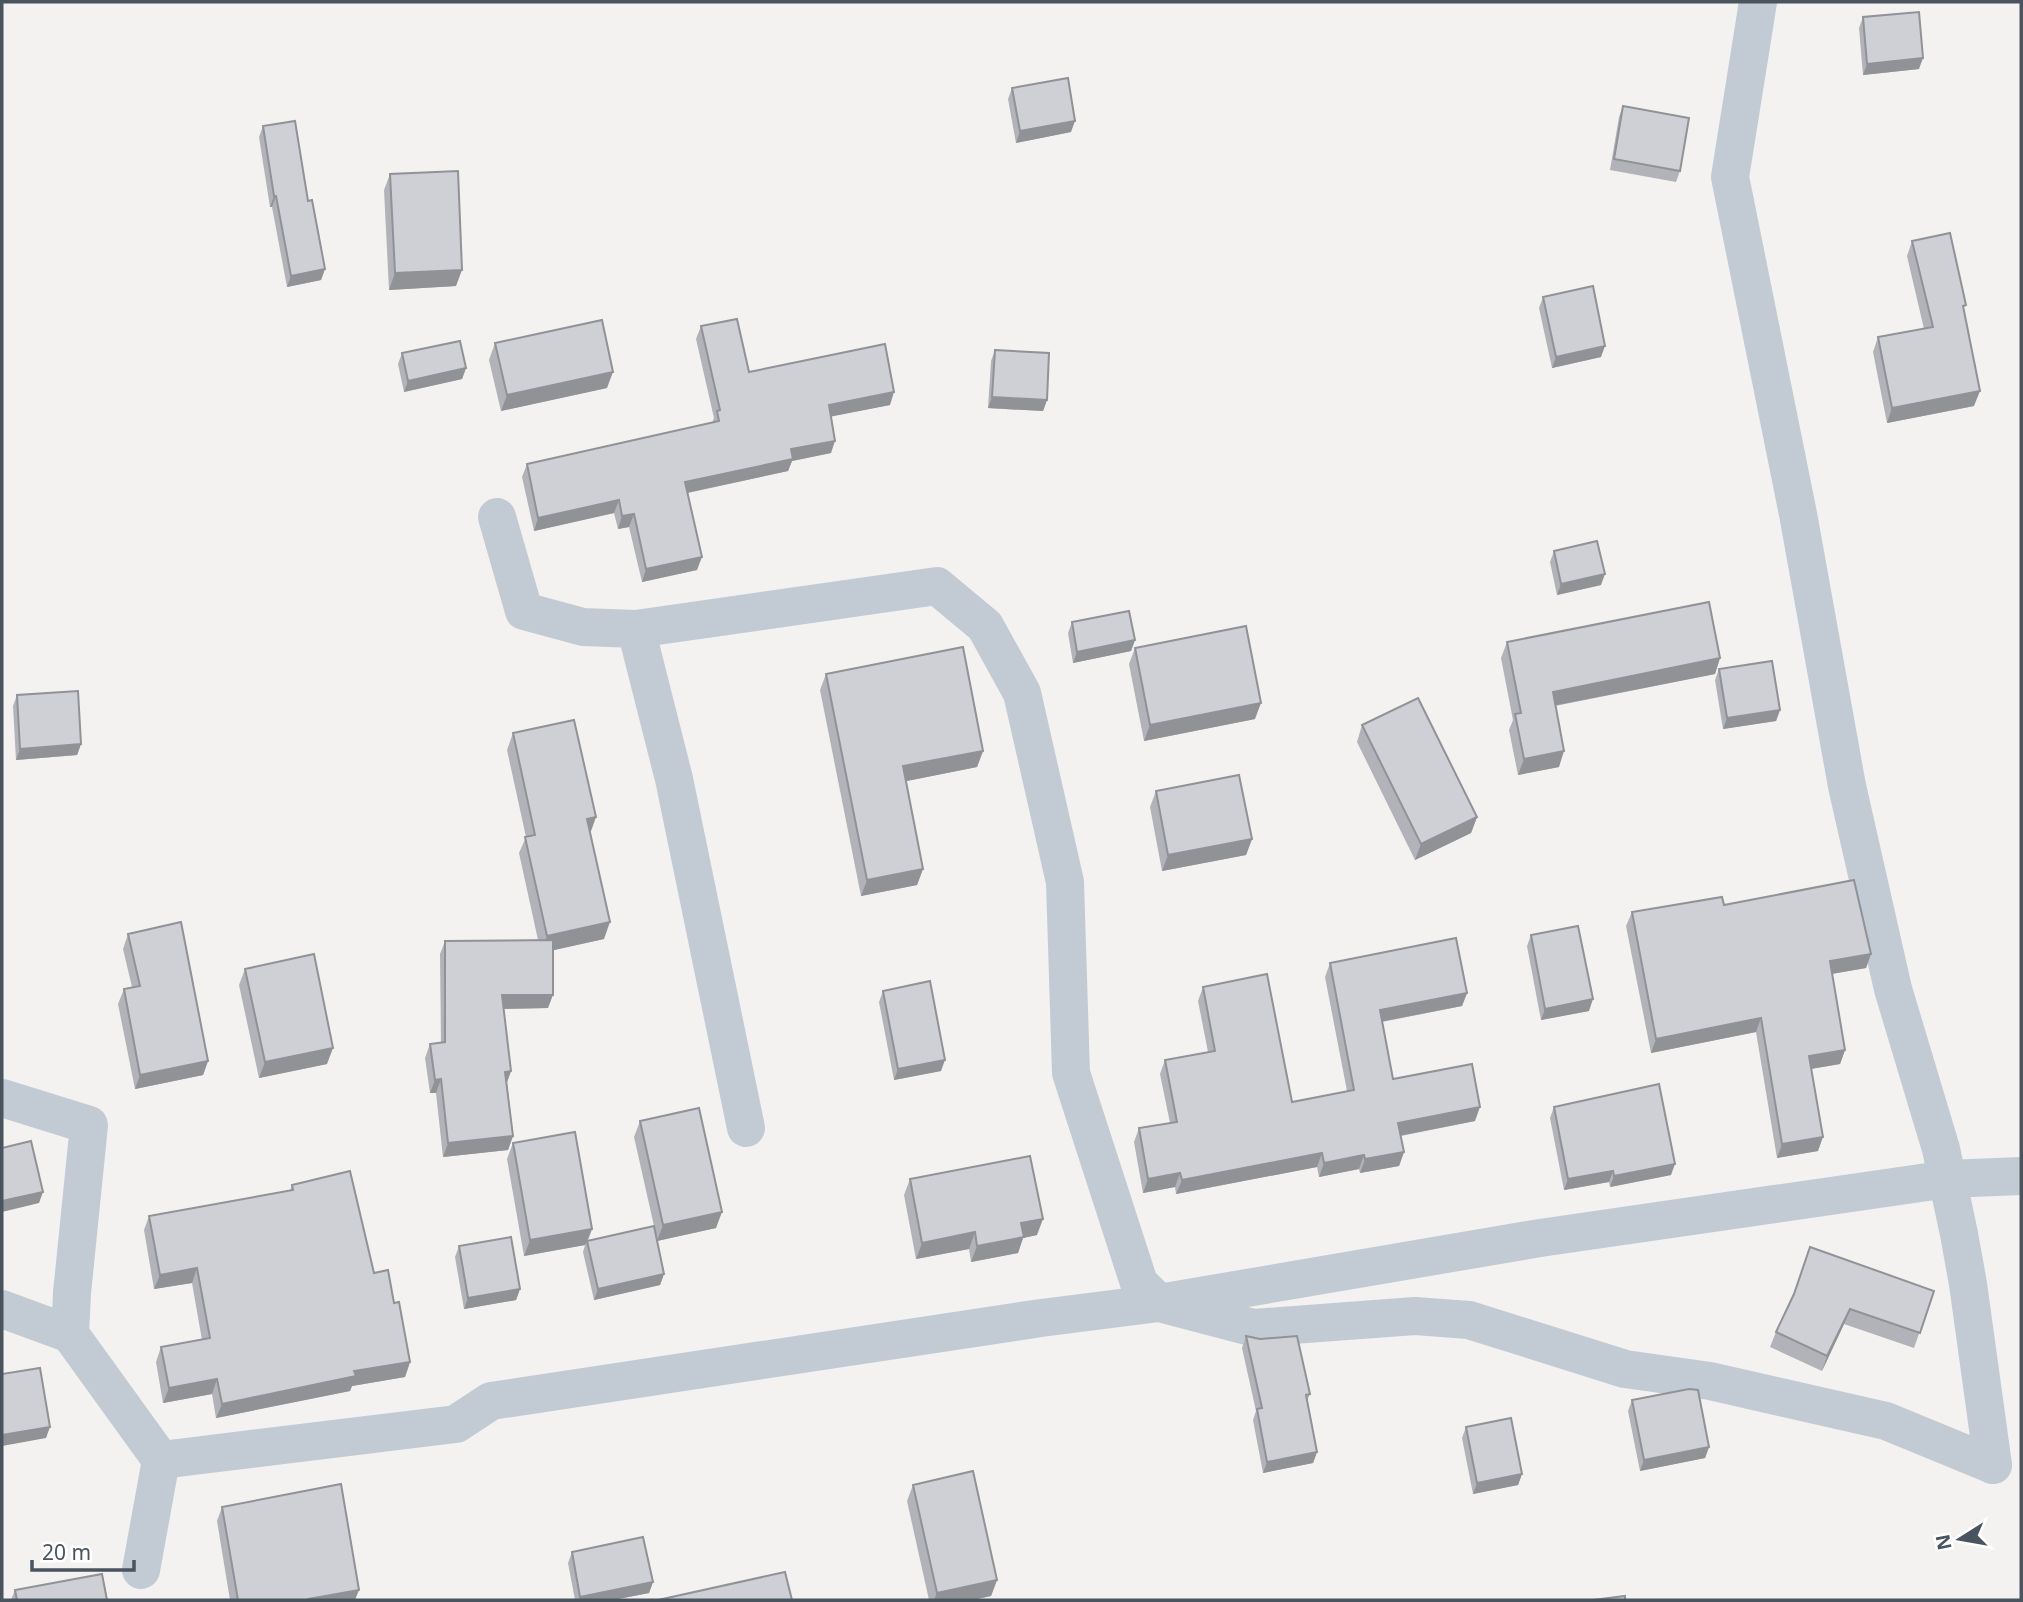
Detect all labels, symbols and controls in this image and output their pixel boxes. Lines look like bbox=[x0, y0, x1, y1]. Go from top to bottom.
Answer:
north arrow bbox=[1925, 1504, 1995, 1574]
scale bar bbox=[32, 1528, 133, 1572]
text: N bbox=[1929, 1532, 1958, 1552]
text: 20 m bbox=[42, 1538, 91, 1566]

